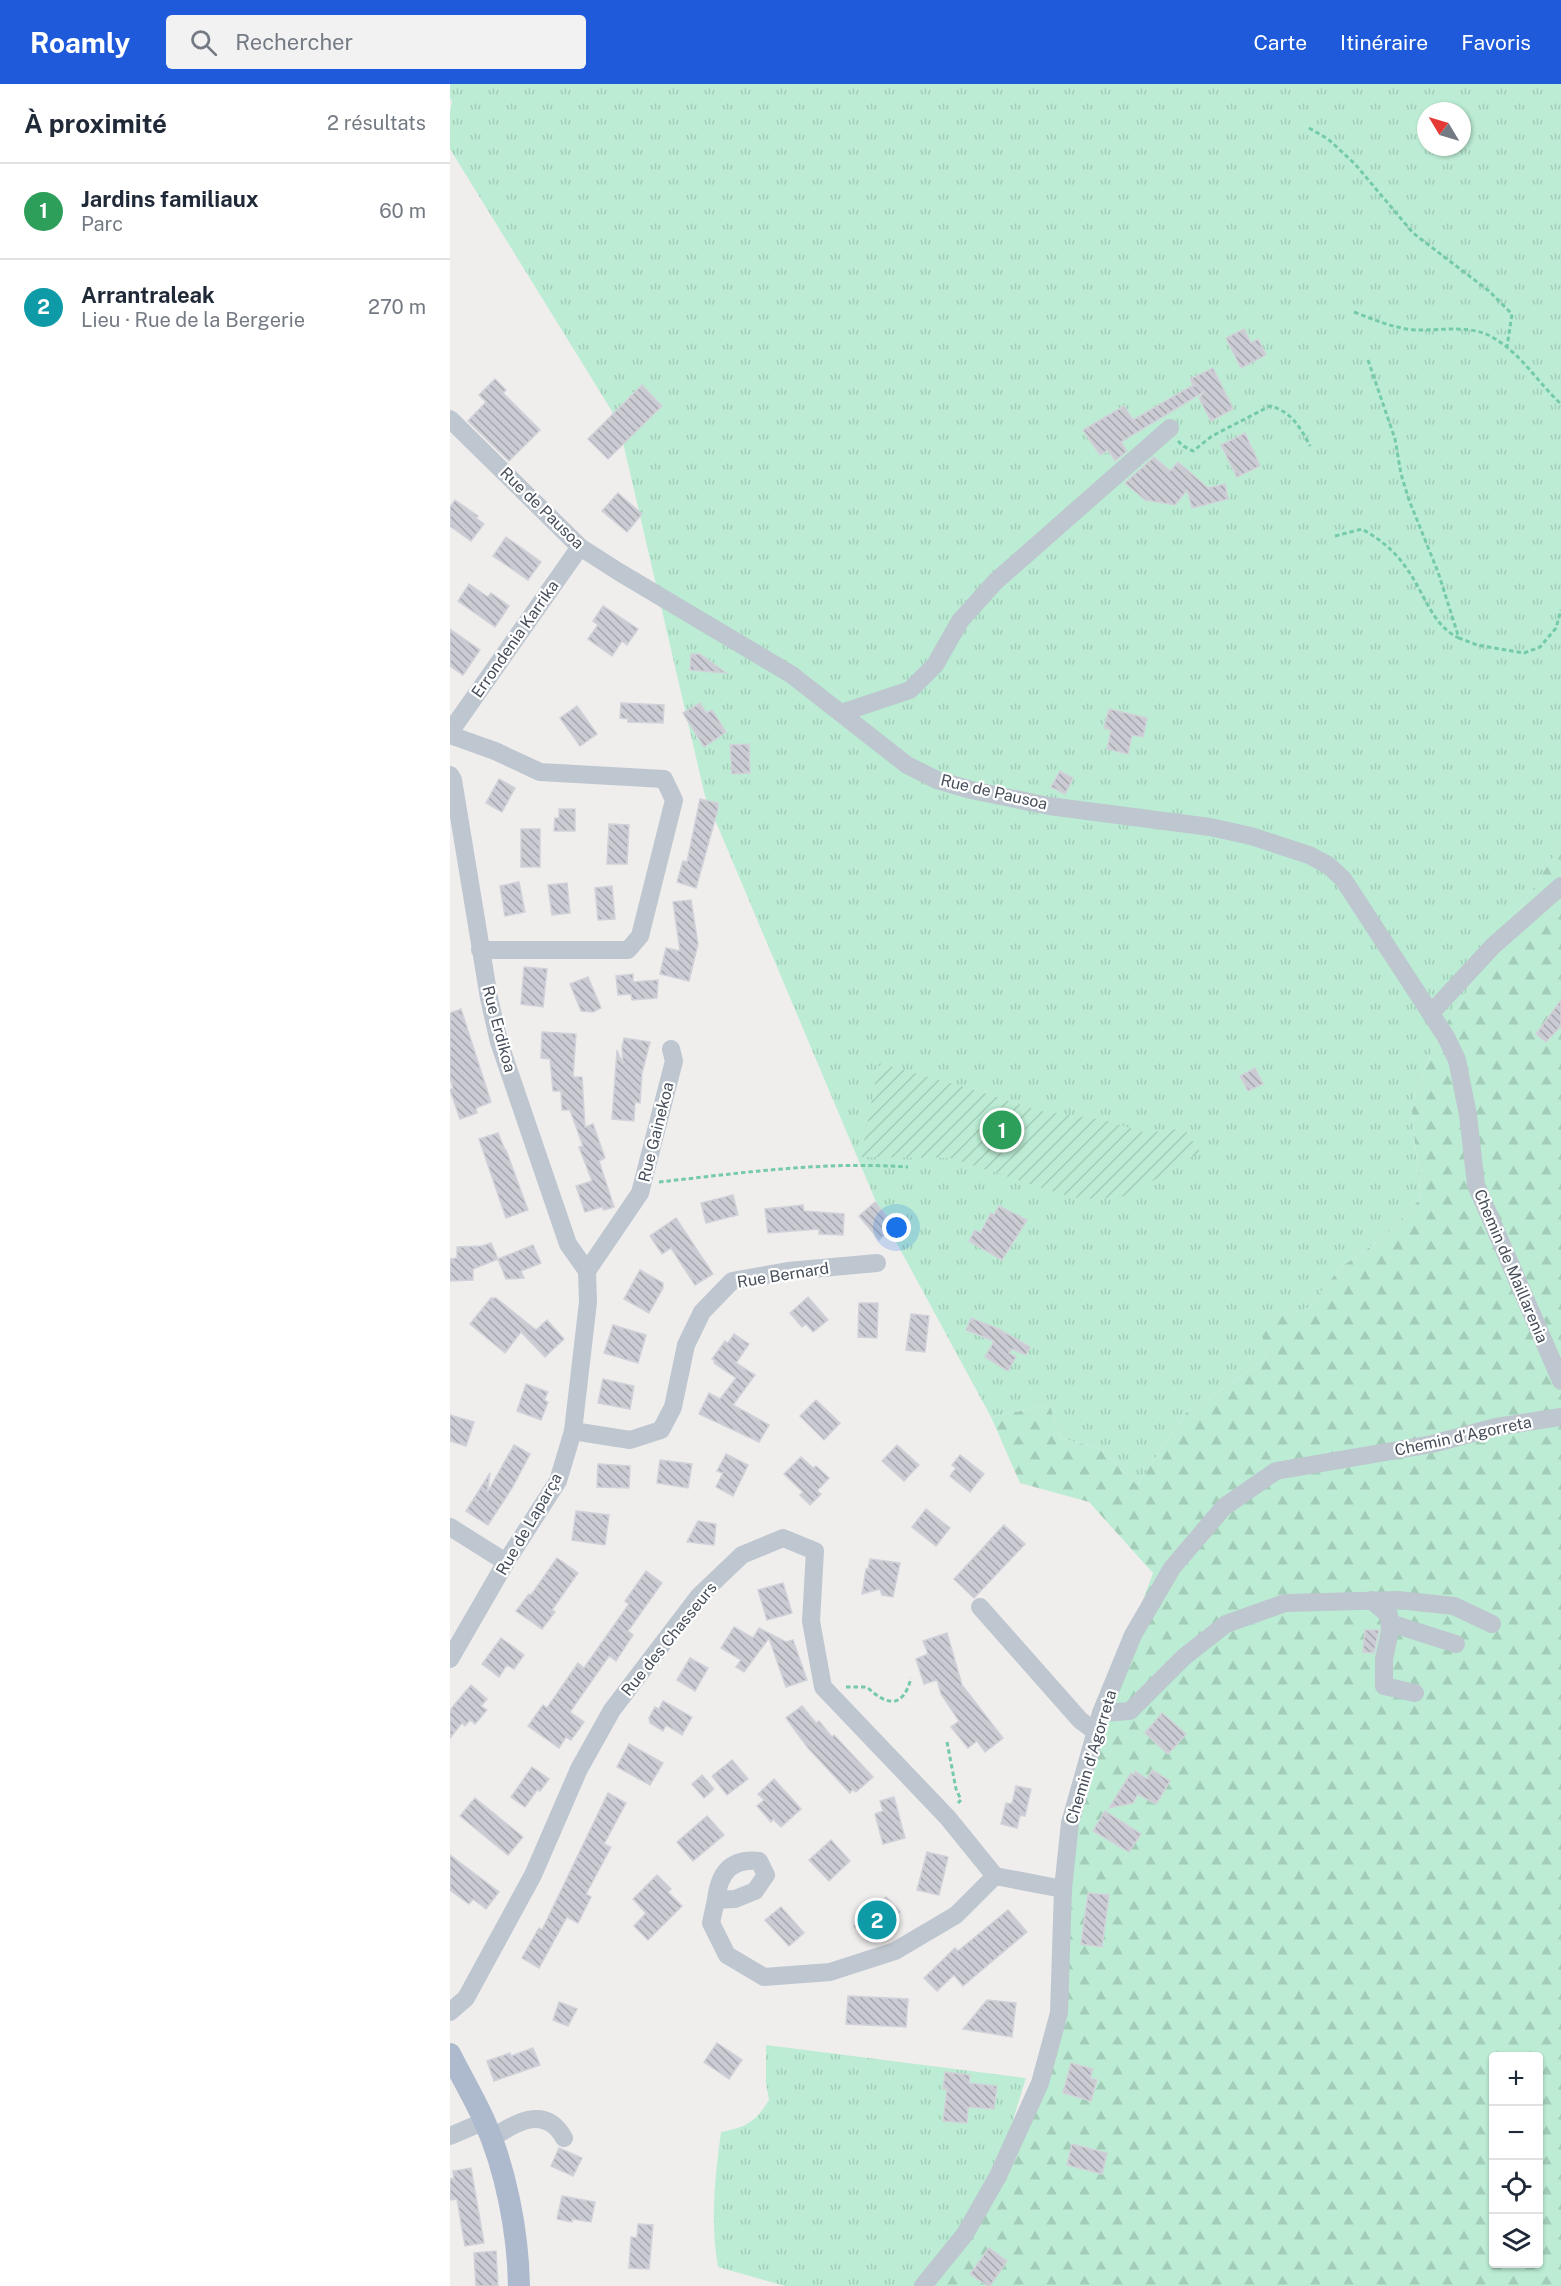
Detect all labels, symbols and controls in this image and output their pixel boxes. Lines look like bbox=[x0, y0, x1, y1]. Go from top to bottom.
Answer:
search box bbox=[166, 15, 586, 69]
text: Roamly bbox=[30, 26, 130, 59]
icon: search bbox=[187, 26, 220, 59]
text: Rechercher bbox=[235, 29, 353, 55]
text: Carte bbox=[1253, 30, 1307, 55]
text: Itinéraire bbox=[1340, 30, 1428, 55]
text: Favoris bbox=[1461, 30, 1531, 55]
north arrow bbox=[1417, 102, 1471, 156]
text: À proximité bbox=[24, 108, 167, 139]
text: 2 résultats bbox=[327, 111, 426, 135]
text: Jardins familiaux bbox=[81, 186, 259, 212]
text: 1 bbox=[39, 199, 48, 223]
text: 60 m bbox=[379, 199, 426, 223]
text: Parc bbox=[81, 212, 123, 236]
text: Arrantraleak bbox=[81, 282, 215, 308]
text: 2 bbox=[37, 295, 50, 319]
text: 270 m bbox=[368, 295, 426, 319]
text: Lieu · Rue de la Bergerie bbox=[81, 308, 305, 332]
street label: Rue de Pausoa bbox=[496, 463, 588, 553]
street label: Errondenia Karrika bbox=[467, 577, 563, 701]
street label: Rue de Pausoa bbox=[939, 770, 1049, 814]
street label: Rue Erdikoa bbox=[478, 984, 520, 1074]
street label: Rue Gainekoa bbox=[634, 1080, 678, 1184]
pin: 1 bbox=[982, 1108, 1022, 1152]
street label: Chemin de Maillarenia bbox=[1470, 1186, 1552, 1346]
your location bbox=[882, 1213, 911, 1242]
street label: Rue Bernard bbox=[736, 1258, 830, 1292]
street label: Chemin d'Agorreta bbox=[1393, 1412, 1533, 1460]
street label: Rue de Laparça bbox=[492, 1470, 566, 1578]
street label: Rue des Chasseurs bbox=[617, 1578, 721, 1700]
street label: Chemin d'Agorreta bbox=[1062, 1688, 1120, 1826]
pin: 2 bbox=[858, 1898, 896, 1942]
map controls bbox=[1489, 2052, 1543, 2268]
button: + bbox=[1489, 2052, 1543, 2106]
button: − bbox=[1489, 2106, 1543, 2160]
button: locate bbox=[1489, 2160, 1543, 2214]
button: layers bbox=[1489, 2214, 1543, 2268]

